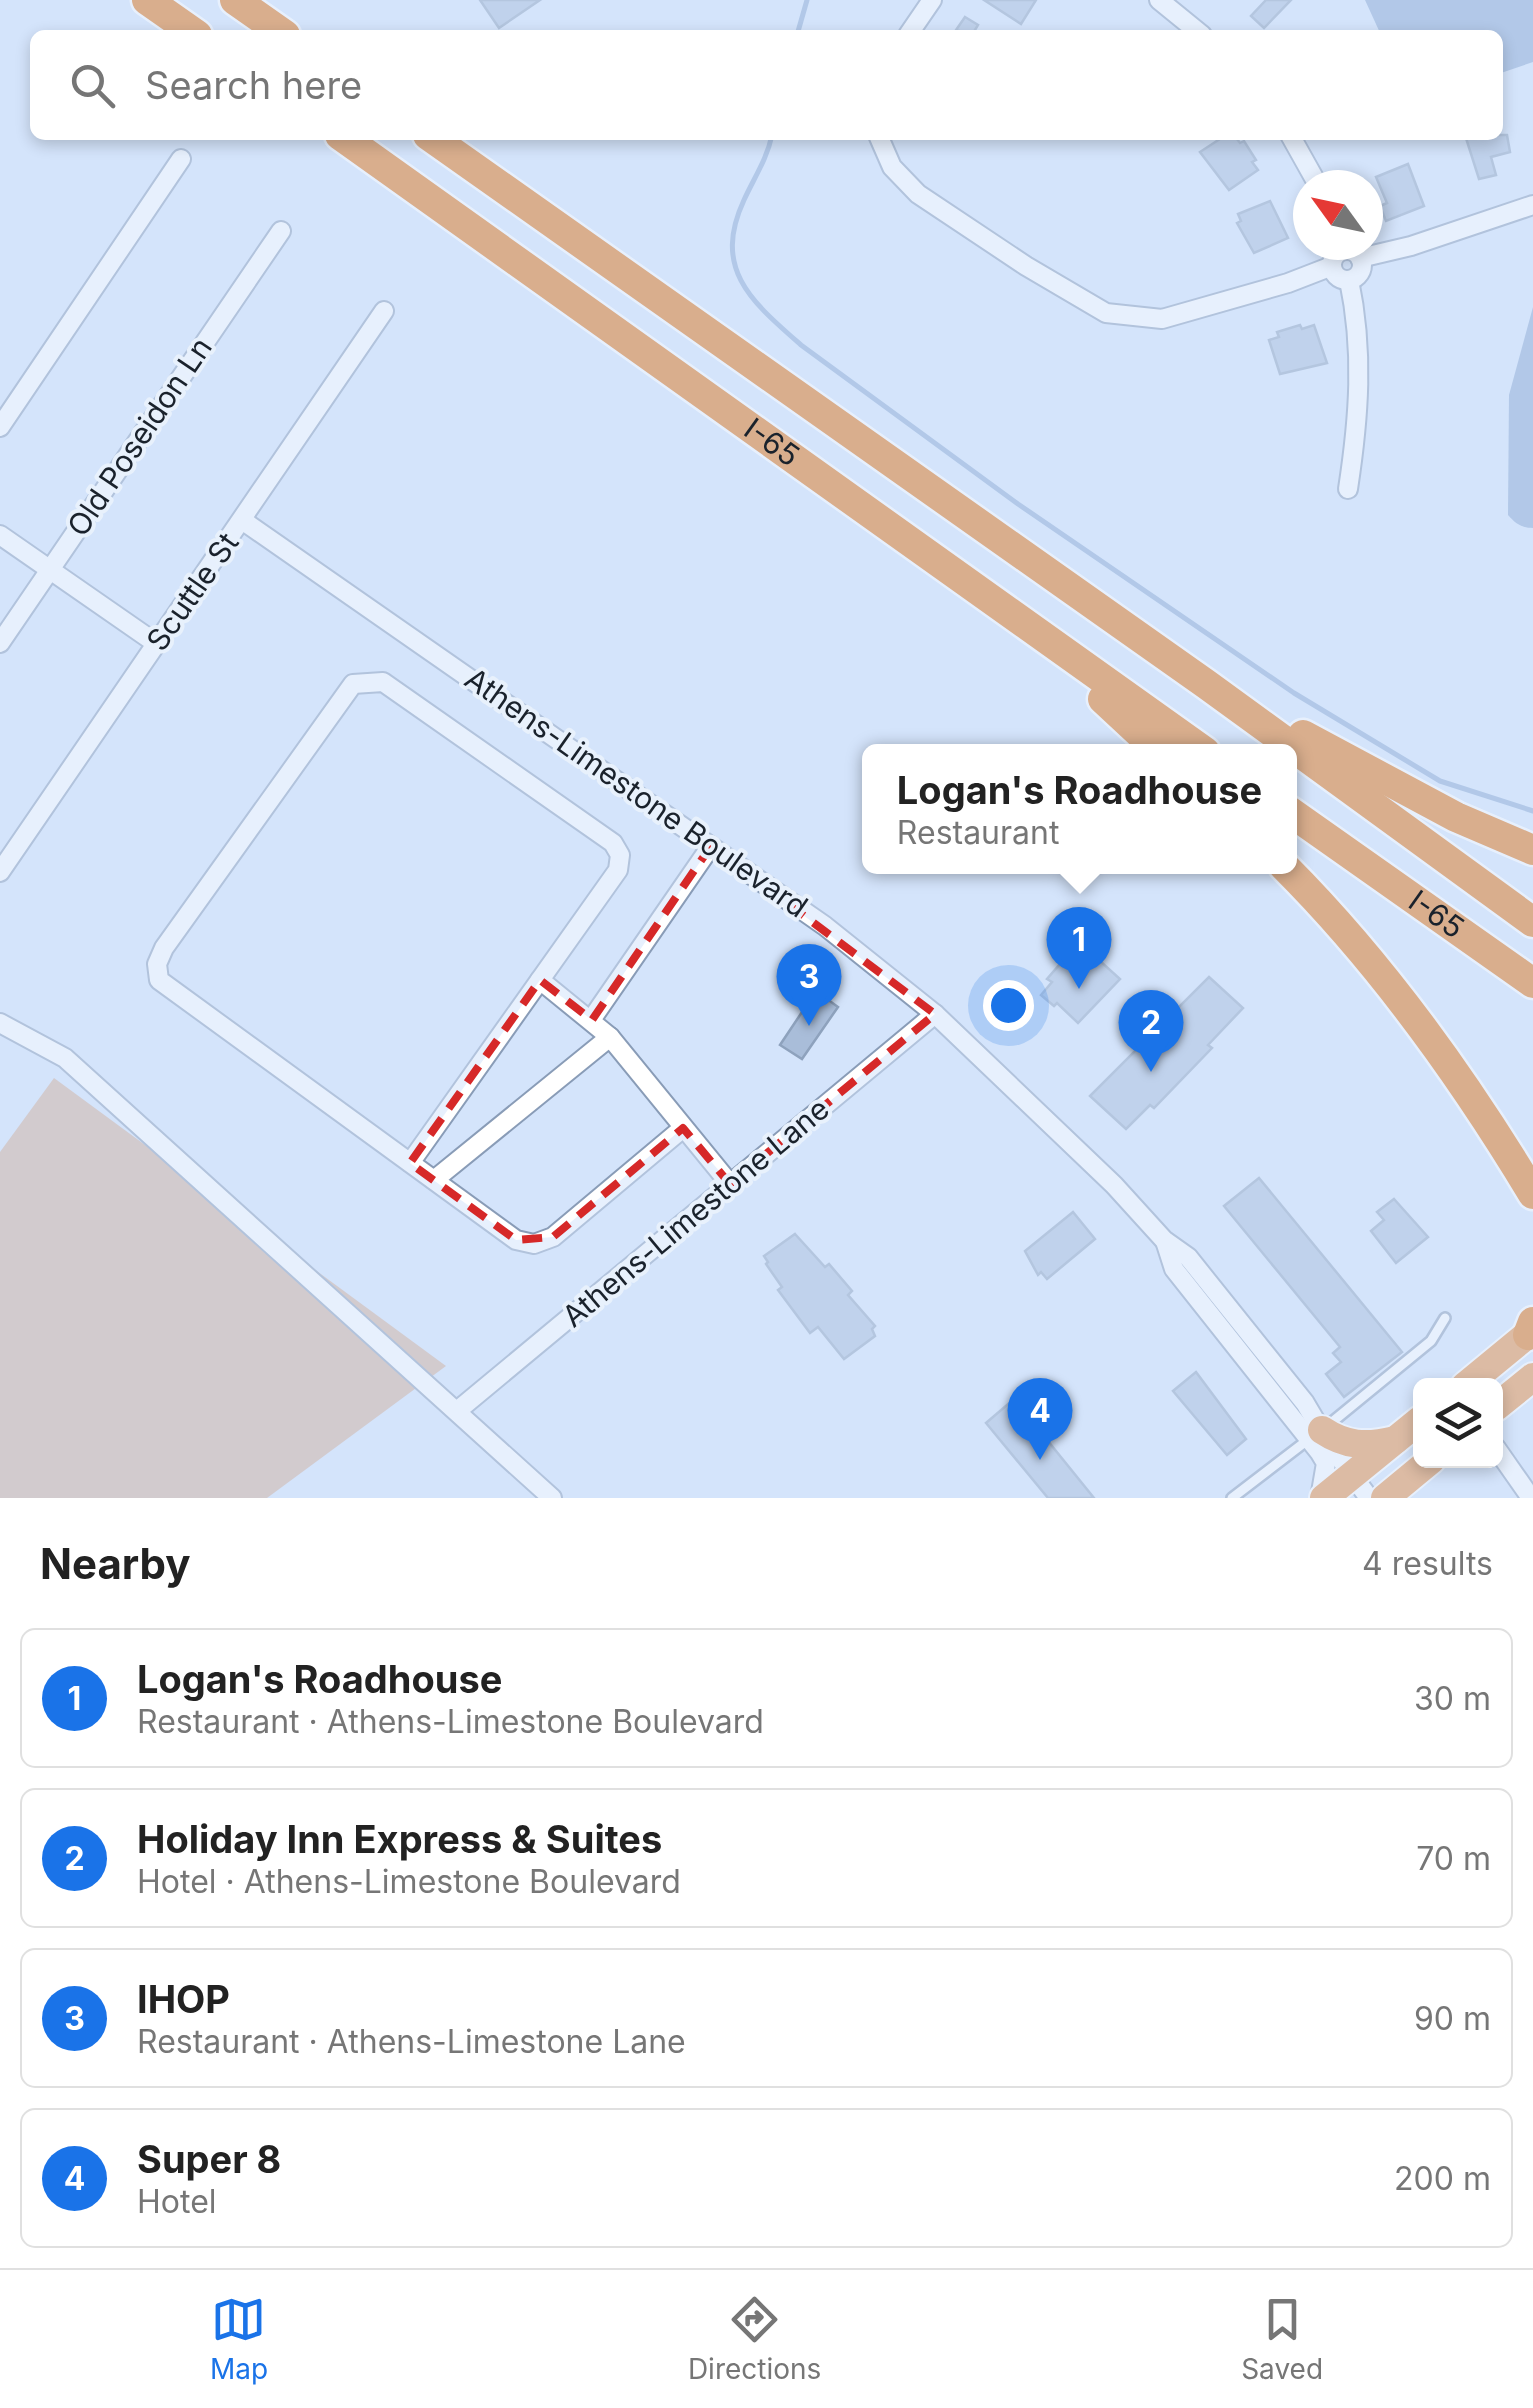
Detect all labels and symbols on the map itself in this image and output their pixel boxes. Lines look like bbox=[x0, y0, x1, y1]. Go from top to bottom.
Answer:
north arrow bbox=[1293, 170, 1383, 260]
street label: Old Poseidon Ln bbox=[59, 330, 219, 543]
street label: I-65 bbox=[738, 410, 806, 474]
street label: Scuttle St bbox=[139, 526, 246, 657]
street label: Athens-Limestone Boulevard bbox=[458, 660, 815, 924]
street label: I-65 bbox=[1402, 882, 1471, 946]
pin: 1 bbox=[1046, 906, 1112, 989]
pin: 3 bbox=[776, 944, 842, 1026]
your location bbox=[983, 980, 1034, 1031]
pin: 2 bbox=[1118, 990, 1184, 1072]
street label: Athens-Limestone Lane bbox=[555, 1090, 836, 1334]
pin: 4 bbox=[1008, 1378, 1072, 1460]

